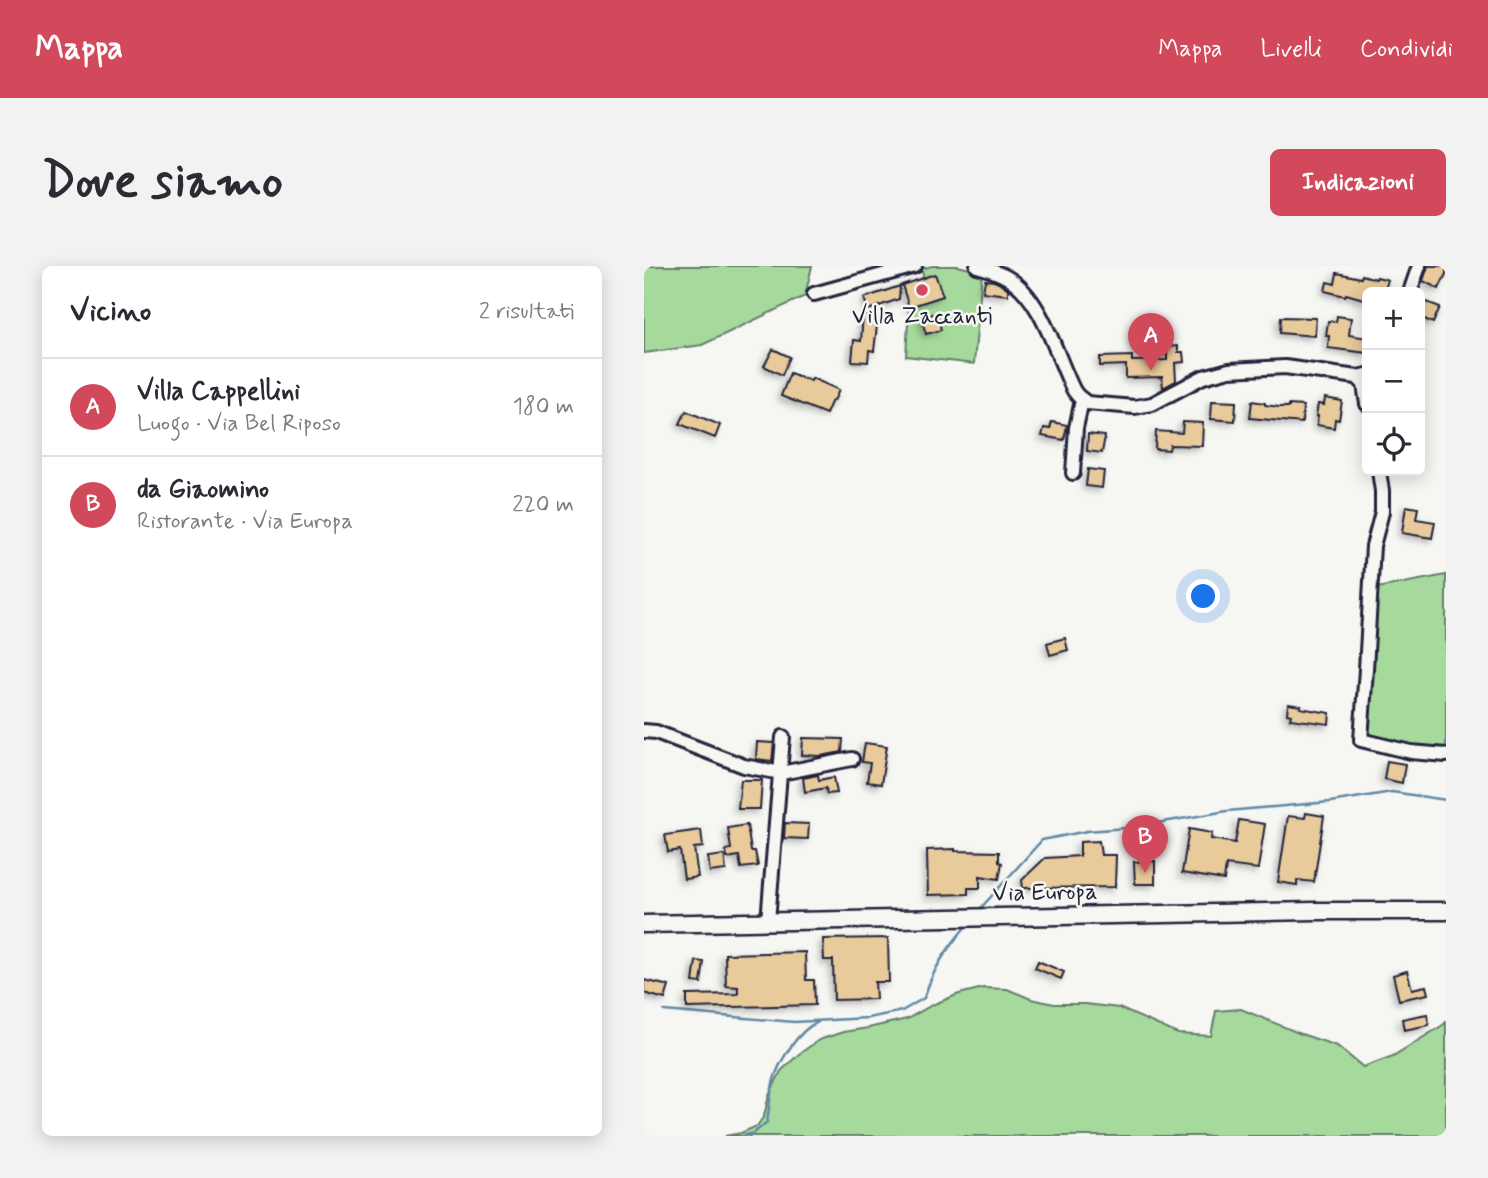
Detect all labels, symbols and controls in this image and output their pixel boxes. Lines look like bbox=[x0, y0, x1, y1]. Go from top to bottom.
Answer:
text: Mappa bbox=[35, 27, 123, 71]
text: Mappa bbox=[1158, 34, 1222, 65]
text: Livelli bbox=[1260, 34, 1322, 65]
text: Condividi bbox=[1360, 34, 1453, 65]
button: Indicazioni bbox=[1270, 149, 1446, 216]
text: Dove siamo bbox=[42, 150, 283, 215]
marker: Villa Zaccanti bbox=[914, 282, 930, 298]
map controls bbox=[1362, 287, 1425, 476]
button: + bbox=[1362, 287, 1425, 350]
text: Vicino bbox=[70, 292, 151, 331]
text: 2 risultati bbox=[479, 297, 574, 327]
place label: Villa Zaccanti bbox=[852, 301, 992, 332]
pin: A bbox=[1128, 313, 1174, 371]
button: − bbox=[1362, 350, 1425, 413]
text: Villa Cappellini bbox=[137, 375, 300, 409]
text: A bbox=[85, 392, 101, 422]
text: 180 m bbox=[513, 392, 574, 422]
text: Luogo · Via Bel Riposo bbox=[137, 409, 341, 439]
button: locate bbox=[1362, 413, 1425, 476]
text: da Giaomino bbox=[137, 473, 269, 507]
text: B bbox=[86, 490, 100, 520]
text: 220 m bbox=[512, 490, 574, 520]
text: Ristorante · Via Europa bbox=[137, 507, 353, 537]
your location bbox=[1186, 579, 1220, 613]
pin: B bbox=[1122, 815, 1168, 873]
street label: Via Europa bbox=[992, 877, 1098, 909]

